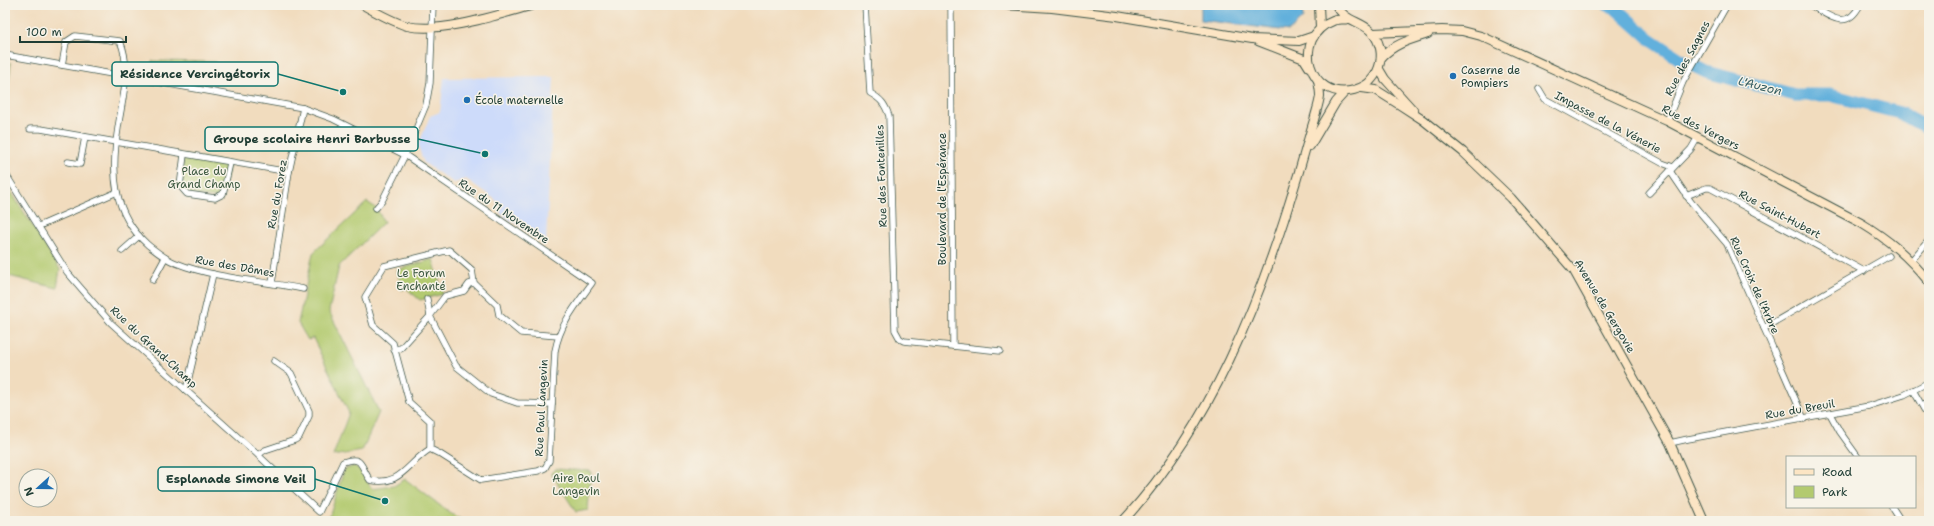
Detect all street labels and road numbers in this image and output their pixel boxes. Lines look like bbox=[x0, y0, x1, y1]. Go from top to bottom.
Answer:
street label: Rue des Sagnes bbox=[1661, 18, 1714, 99]
street label: Impasse de la Vénerie bbox=[1552, 88, 1664, 157]
street label: Rue des Vergers bbox=[1659, 101, 1742, 154]
street label: Rue des Fontenilles bbox=[872, 124, 891, 228]
street label: Boulevard de l'Espérance bbox=[935, 133, 950, 265]
street label: Rue du Forez bbox=[264, 158, 291, 230]
street label: Rue du 11 Novembre bbox=[455, 175, 552, 247]
street label: Rue Saint-Hubert bbox=[1736, 186, 1824, 242]
street label: Rue Croix de l'Arbre bbox=[1726, 234, 1783, 336]
street label: Rue des Dômes bbox=[194, 252, 276, 281]
street label: Avenue de Gergovie bbox=[1571, 257, 1638, 356]
street label: Rue du Grand-Champ bbox=[107, 303, 200, 392]
street label: Rue Paul Langevin bbox=[531, 359, 552, 457]
street label: Rue du Breuil bbox=[1764, 396, 1837, 423]

